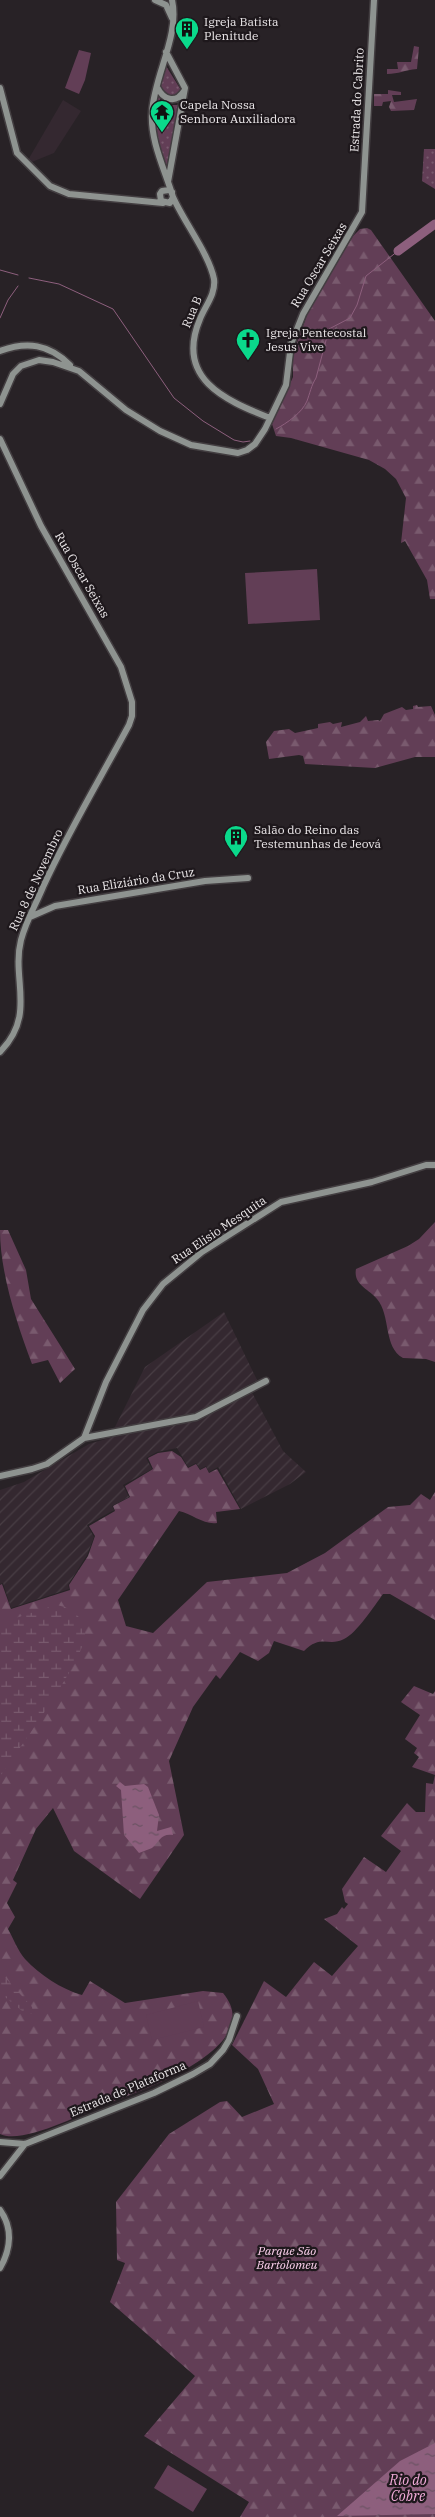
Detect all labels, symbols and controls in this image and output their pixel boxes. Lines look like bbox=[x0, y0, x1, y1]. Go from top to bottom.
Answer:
place label: Igreja Batista Plenitude bbox=[204, 14, 279, 43]
building icon: Igreja Batista Plenitude bbox=[174, 16, 200, 50]
street label: Estrada do Cabrito bbox=[346, 47, 367, 153]
place label: Capela Nossa Senhora Auxiliadora bbox=[180, 97, 296, 126]
temple icon: Capela Nossa Senhora Auxiliadora bbox=[149, 99, 175, 133]
street label: Rua Oscar Seixas bbox=[287, 219, 350, 310]
street label: Rua B bbox=[178, 294, 205, 330]
place label: Igreja Pentecostal Jesus Vive bbox=[266, 325, 367, 354]
church icon: Igreja Pentecostal Jesus Vive bbox=[235, 327, 261, 361]
street label: Rua Oscar Seixas bbox=[52, 529, 113, 620]
place label: Salão do Reino das Testemunhas de Jeová bbox=[254, 822, 382, 851]
building icon: Salão do Reino das Testemunhas de Jeová bbox=[223, 824, 249, 858]
street label: Rua 8 de Novembro bbox=[5, 826, 66, 933]
street label: Rua Eliziário da Cruz bbox=[76, 864, 195, 897]
street label: Rua Elisio Mesquita bbox=[169, 1192, 269, 1267]
street label: Estrada de Plataforma bbox=[67, 2057, 189, 2120]
park label: Parque São Bartolomeu bbox=[256, 2243, 318, 2272]
water label: Rio do Cobre bbox=[388, 2471, 427, 2505]

